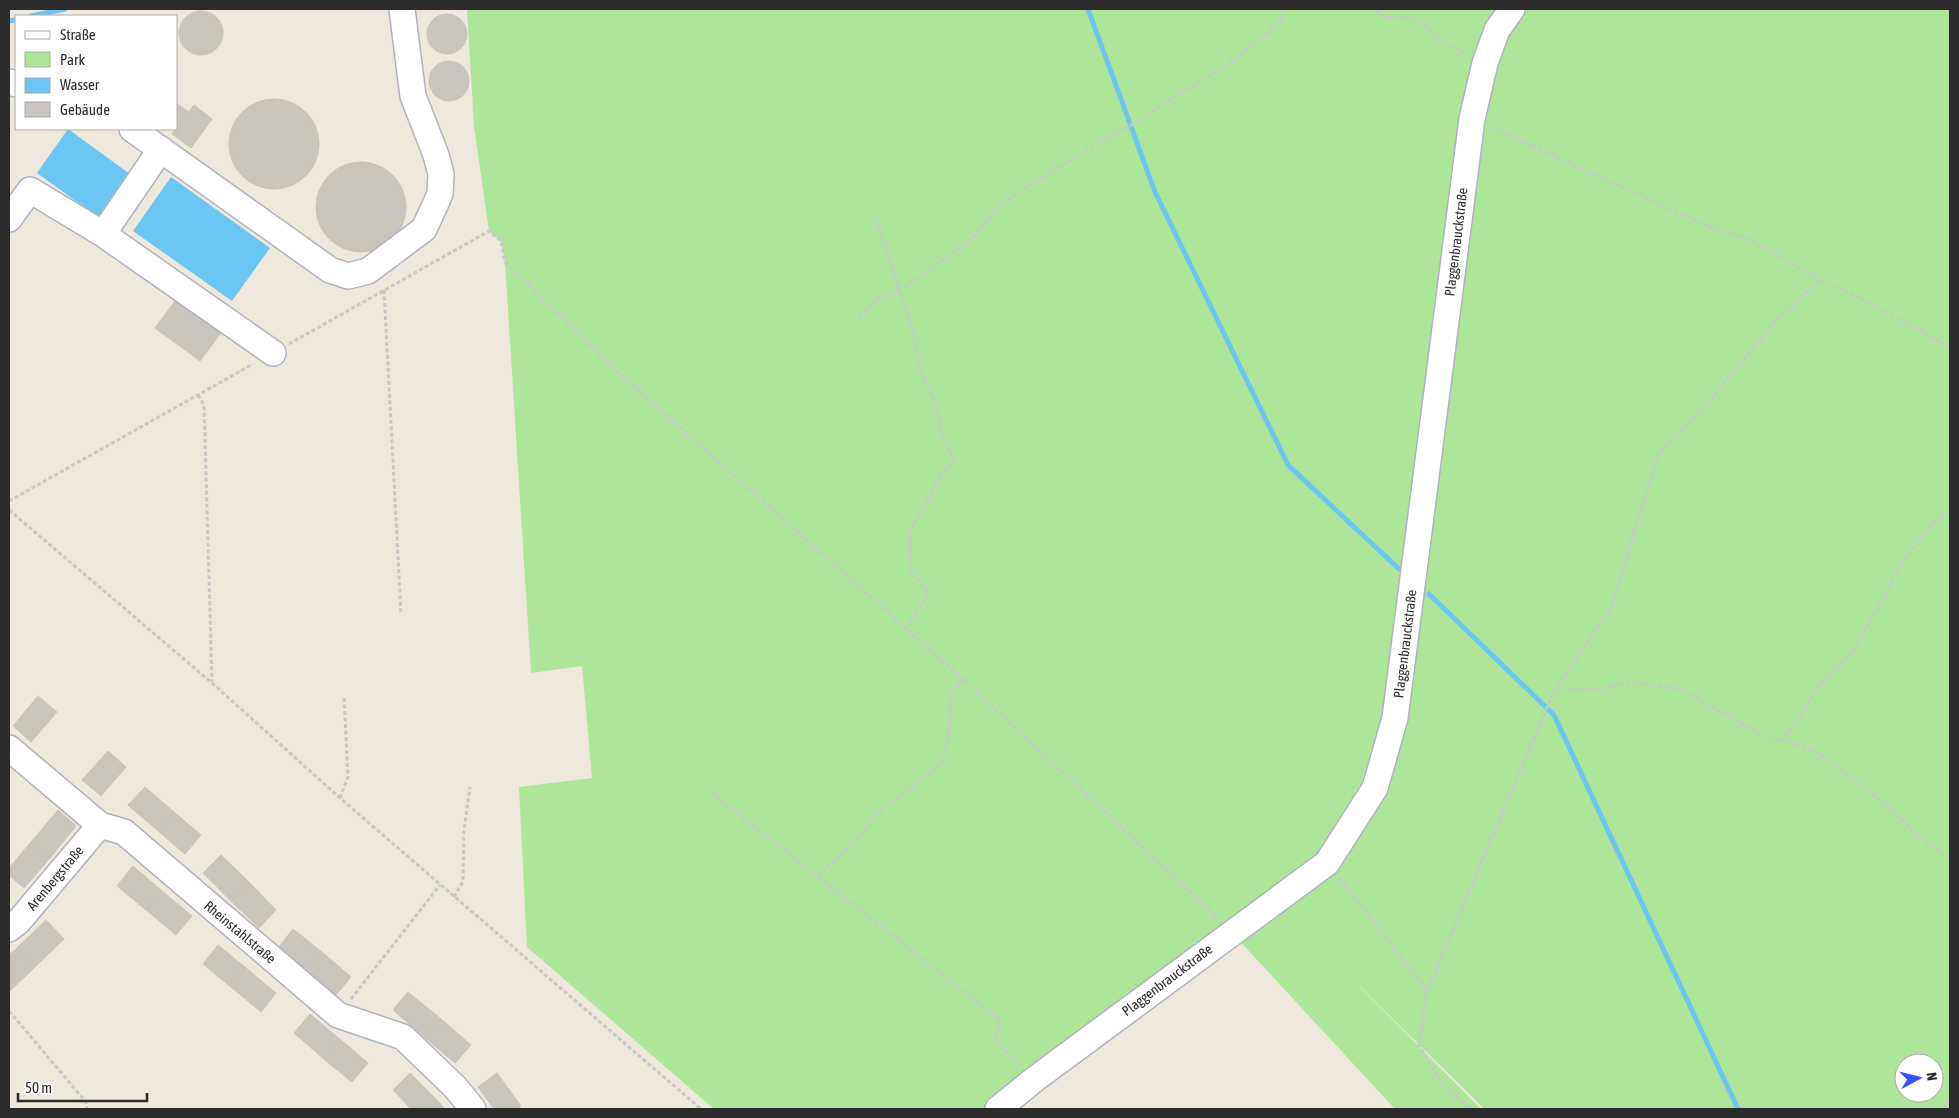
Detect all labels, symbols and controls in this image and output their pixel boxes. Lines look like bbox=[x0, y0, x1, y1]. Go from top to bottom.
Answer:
legend bbox=[15, 15, 178, 130]
text: Straße bbox=[60, 26, 96, 43]
text: Park bbox=[60, 51, 85, 68]
text: Wasser bbox=[60, 76, 100, 93]
text: Gebäude bbox=[60, 101, 110, 118]
street label: Plaggenbrauckstraße bbox=[1441, 187, 1471, 297]
street label: Plaggenbrauckstraße bbox=[1390, 589, 1420, 699]
street label: Arenbergstraße bbox=[23, 843, 87, 913]
street label: Rheinstahlstraße bbox=[201, 897, 279, 967]
street label: Plaggenbrauckstraße bbox=[1119, 941, 1215, 1019]
north arrow bbox=[1894, 1053, 1944, 1103]
scale bar bbox=[18, 1070, 146, 1102]
text: N bbox=[1923, 1071, 1940, 1081]
text: 50 m bbox=[25, 1079, 52, 1096]

